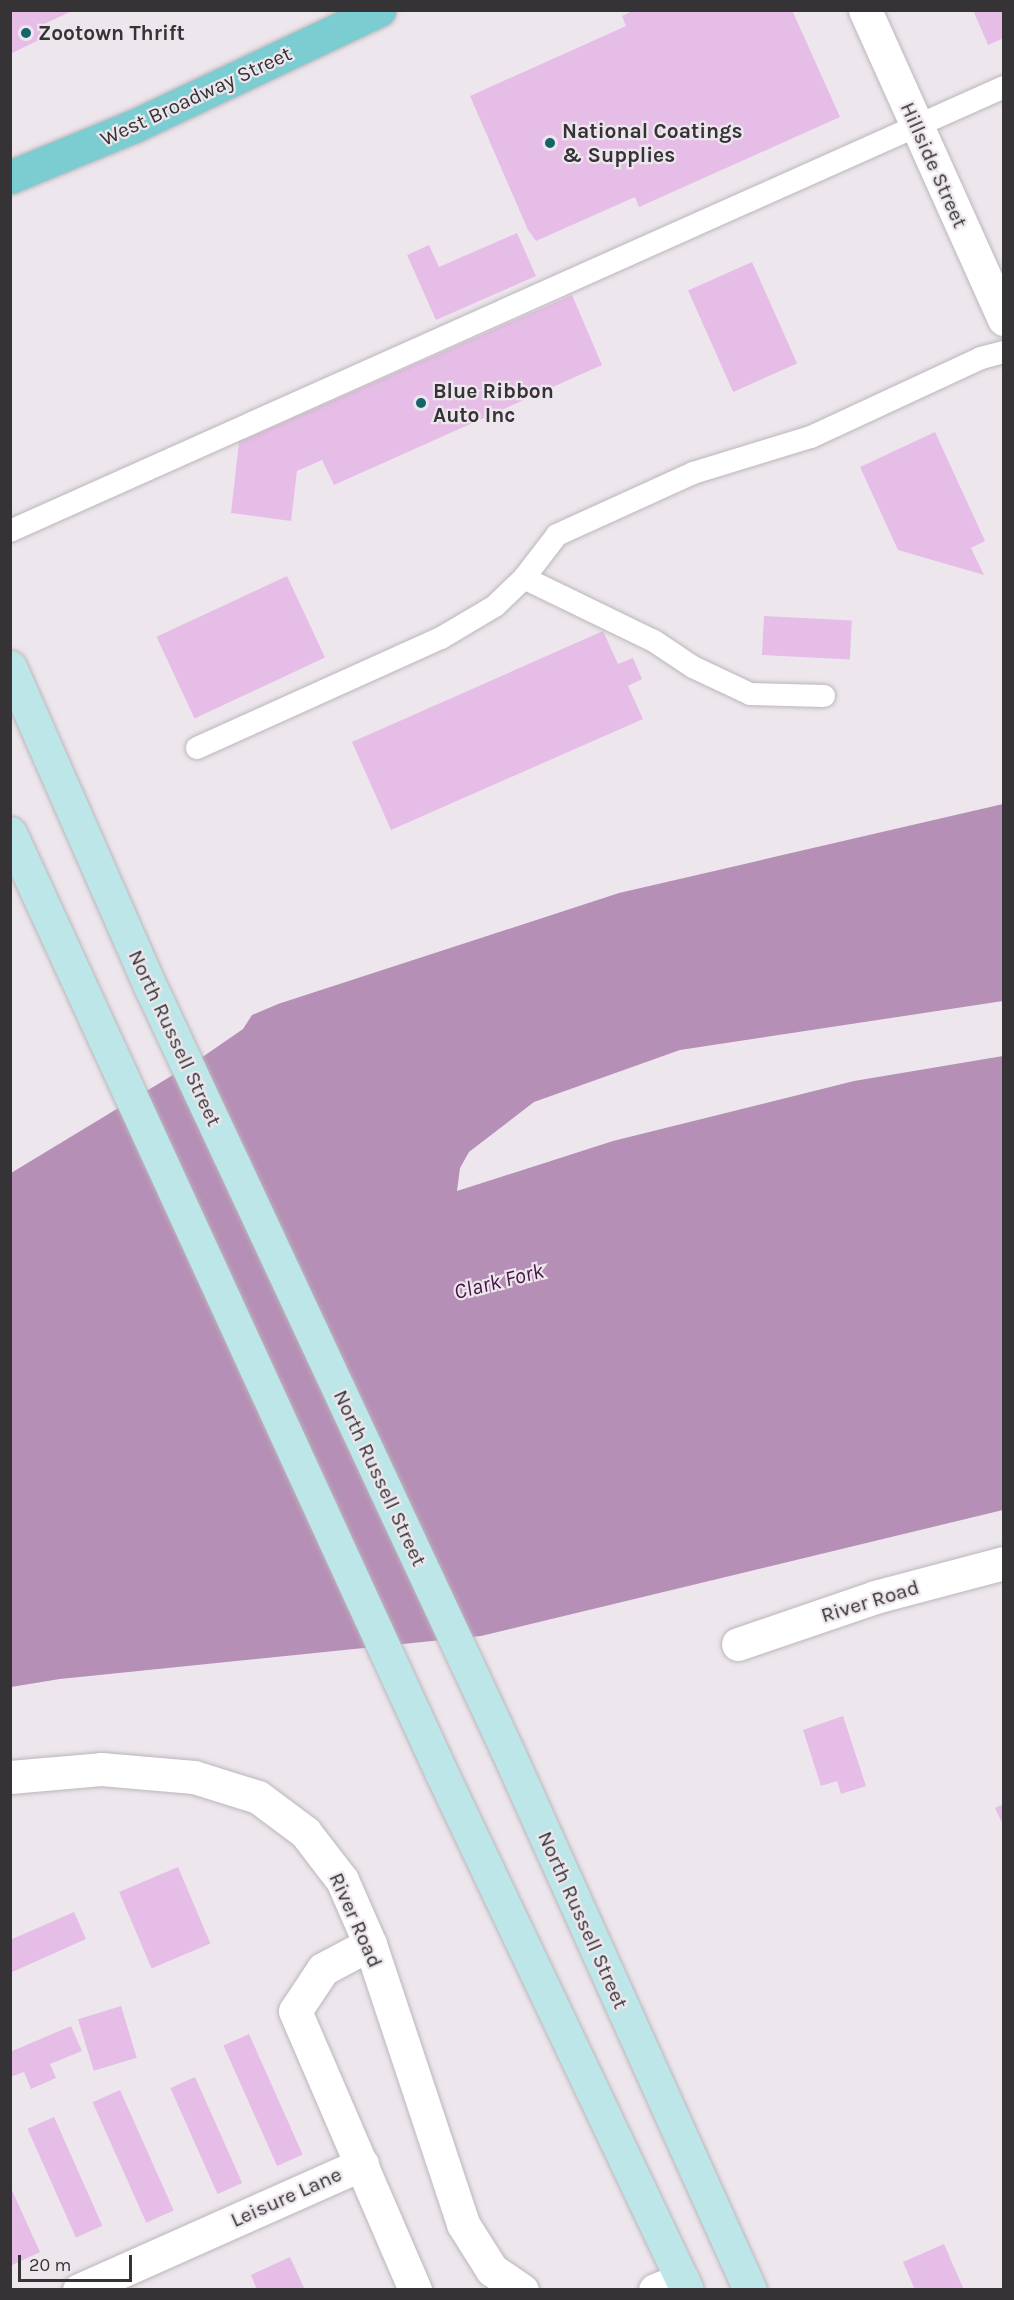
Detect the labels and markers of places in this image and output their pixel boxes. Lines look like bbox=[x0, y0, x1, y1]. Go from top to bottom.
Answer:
place label: Zootown Thrift bbox=[38, 20, 185, 46]
marker: Zootown Thrift bbox=[19, 26, 33, 40]
place label: National Coatings & Supplies bbox=[562, 118, 743, 168]
marker: National Coatings & Supplies bbox=[543, 136, 557, 150]
place label: Blue Ribbon Auto Inc bbox=[433, 378, 554, 428]
marker: Blue Ribbon Auto Inc bbox=[414, 396, 428, 410]

